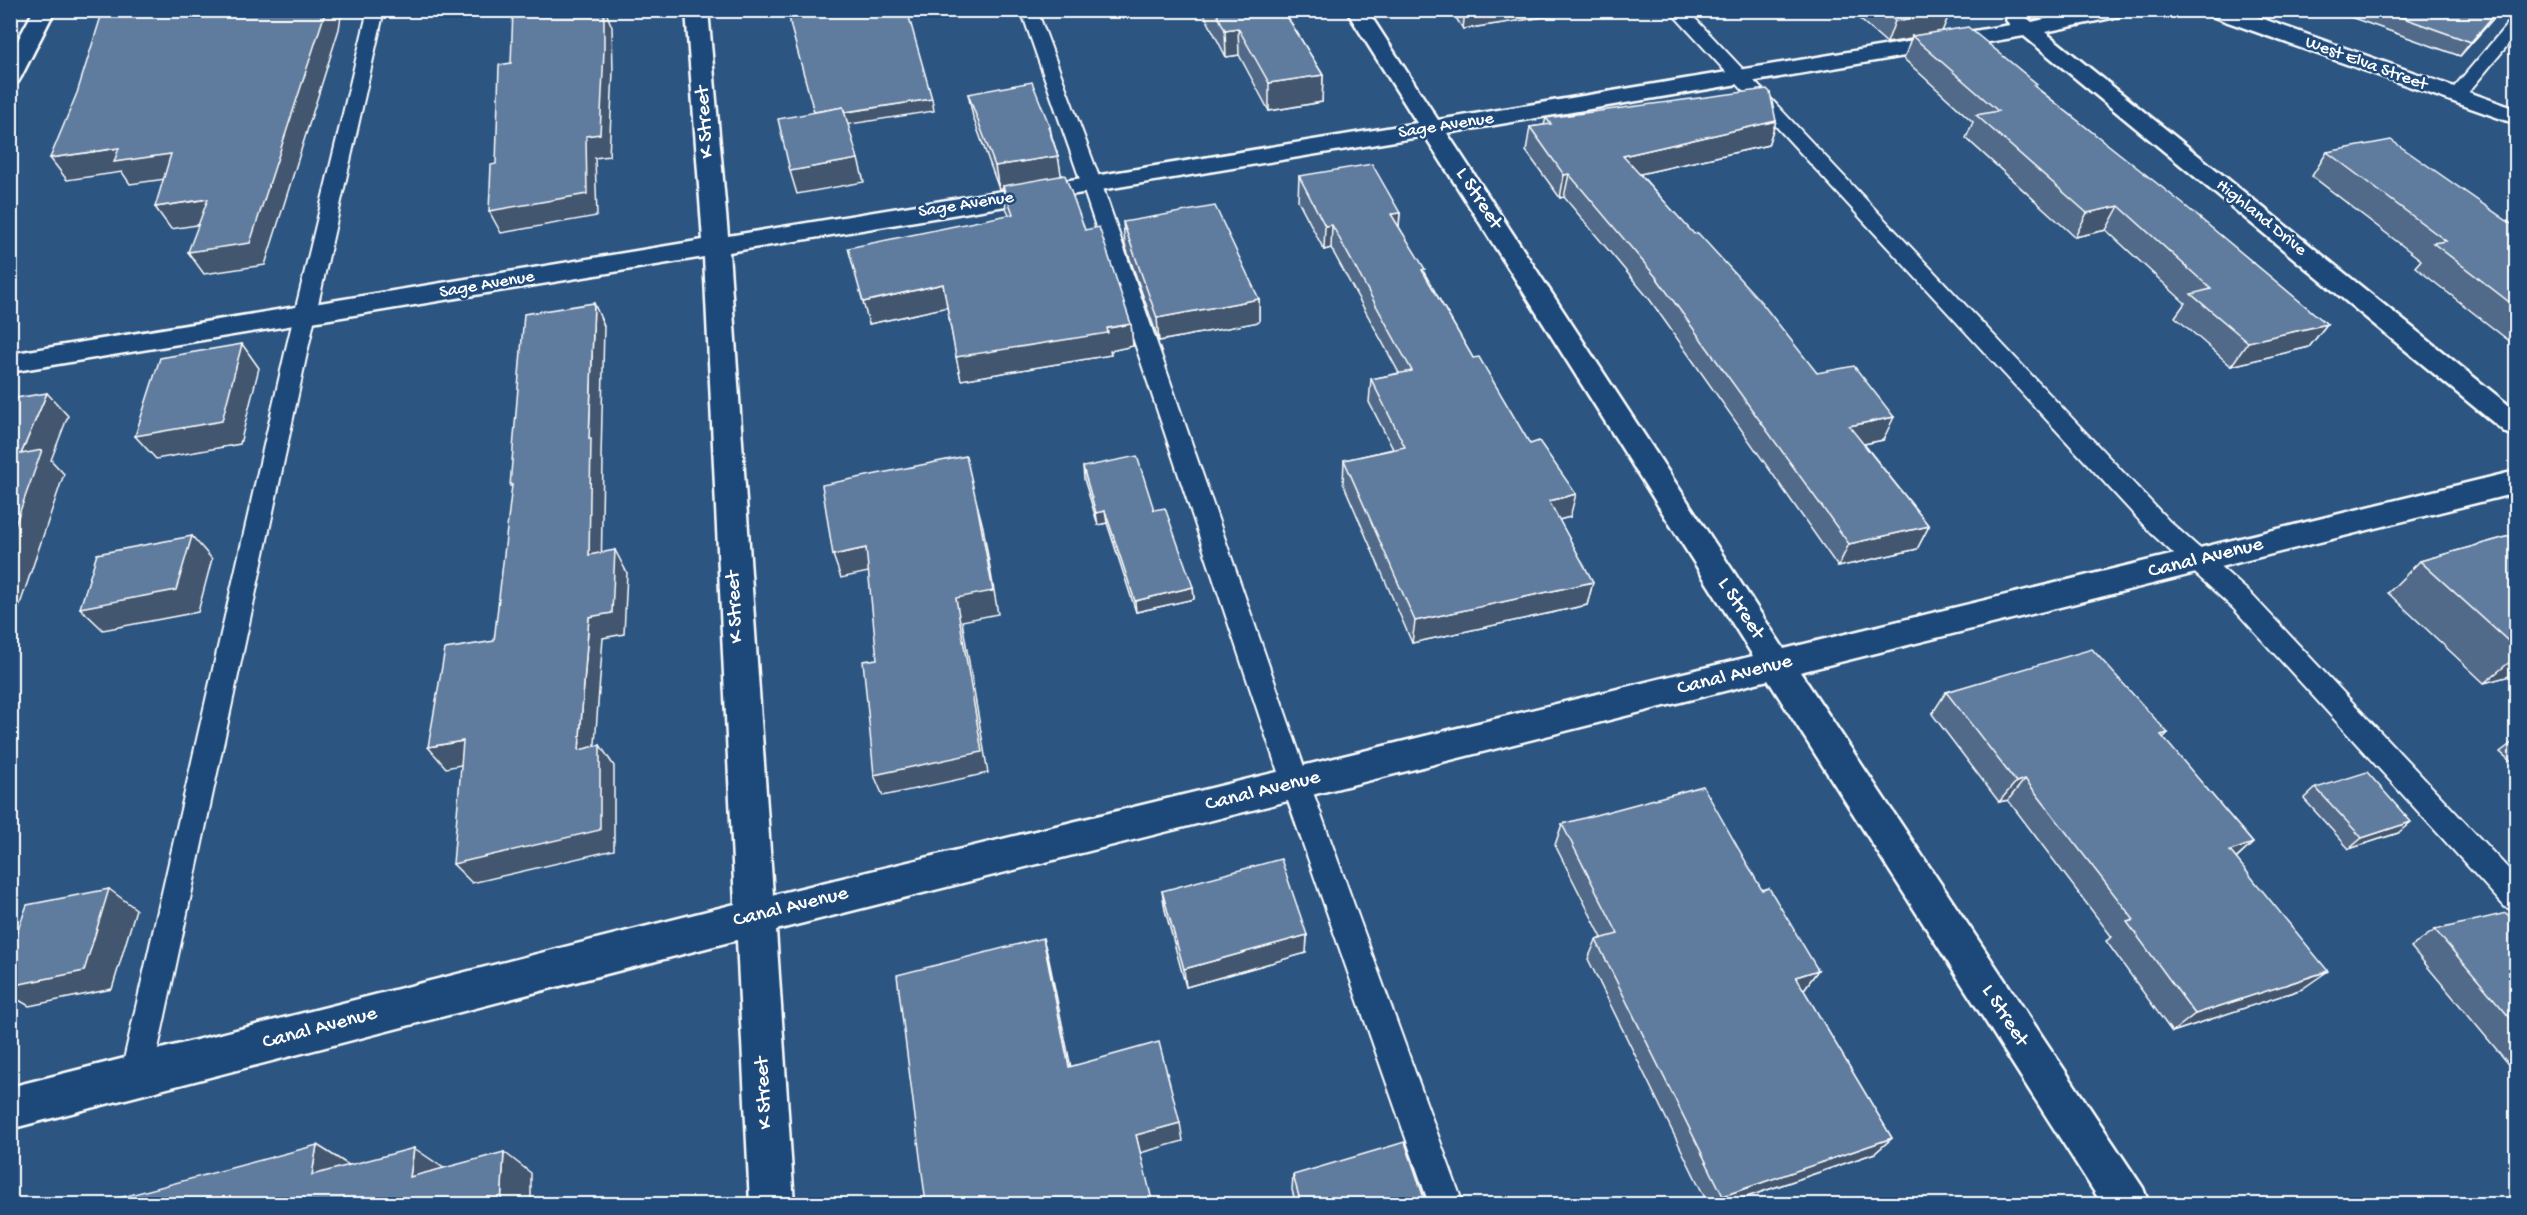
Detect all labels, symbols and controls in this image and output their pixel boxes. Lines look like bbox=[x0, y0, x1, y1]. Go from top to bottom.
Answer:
street label: West Elva Street bbox=[2302, 32, 2431, 96]
street label: K Street bbox=[691, 83, 721, 159]
street label: Sage Avenue bbox=[1397, 108, 1496, 144]
street label: L Street bbox=[1449, 163, 1508, 237]
street label: Highland Drive bbox=[2211, 175, 2311, 261]
street label: Sage Avenue bbox=[917, 187, 1016, 223]
street label: Sage Avenue bbox=[438, 266, 537, 304]
street label: Canal Avenue bbox=[2146, 532, 2267, 585]
street label: K Street bbox=[721, 568, 750, 644]
street label: L Street bbox=[1711, 573, 1770, 647]
street label: Canal Avenue bbox=[1675, 649, 1796, 702]
street label: Canal Avenue bbox=[1203, 765, 1324, 818]
street label: Canal Avenue bbox=[731, 881, 852, 934]
street label: L Street bbox=[1975, 980, 2034, 1054]
street label: Canal Avenue bbox=[260, 1001, 381, 1056]
street label: K Street bbox=[750, 1054, 779, 1130]

